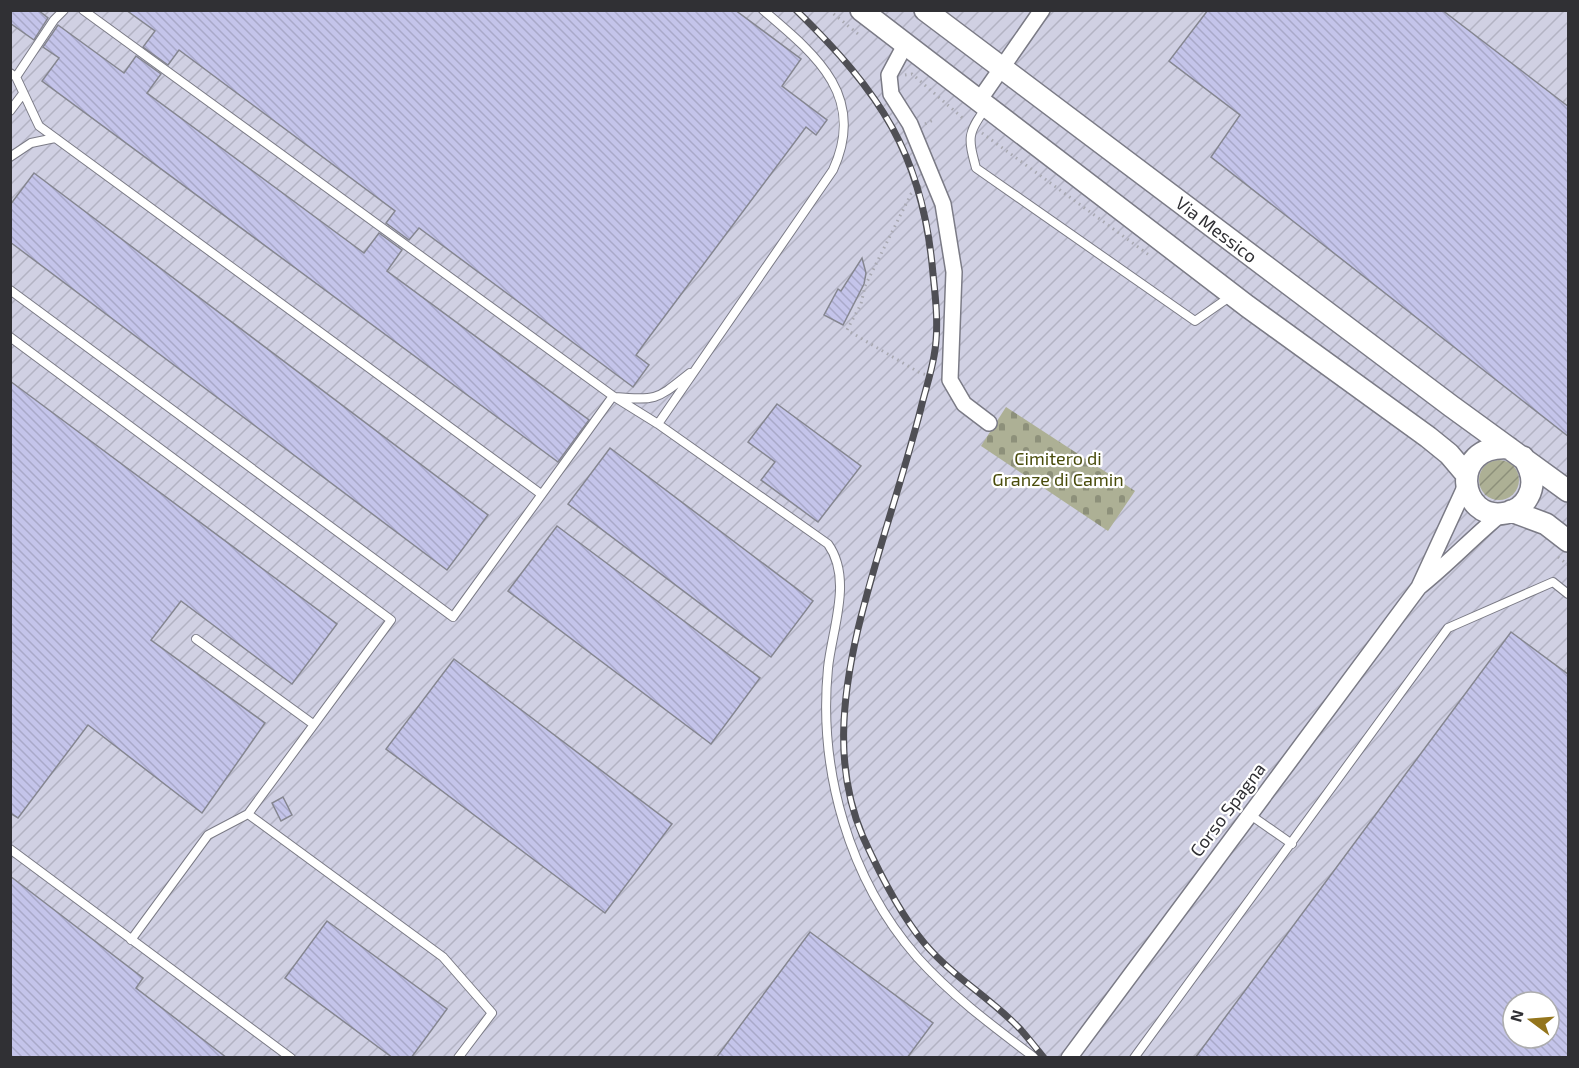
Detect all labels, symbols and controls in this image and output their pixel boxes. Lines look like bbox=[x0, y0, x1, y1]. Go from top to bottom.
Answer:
street label: Via Messico bbox=[1171, 191, 1262, 267]
park label: Cimitero di Granze di Camin bbox=[992, 447, 1124, 490]
street label: Corso Spagna bbox=[1185, 758, 1270, 861]
north arrow bbox=[1501, 990, 1561, 1050]
text: N bbox=[1505, 1008, 1527, 1024]

